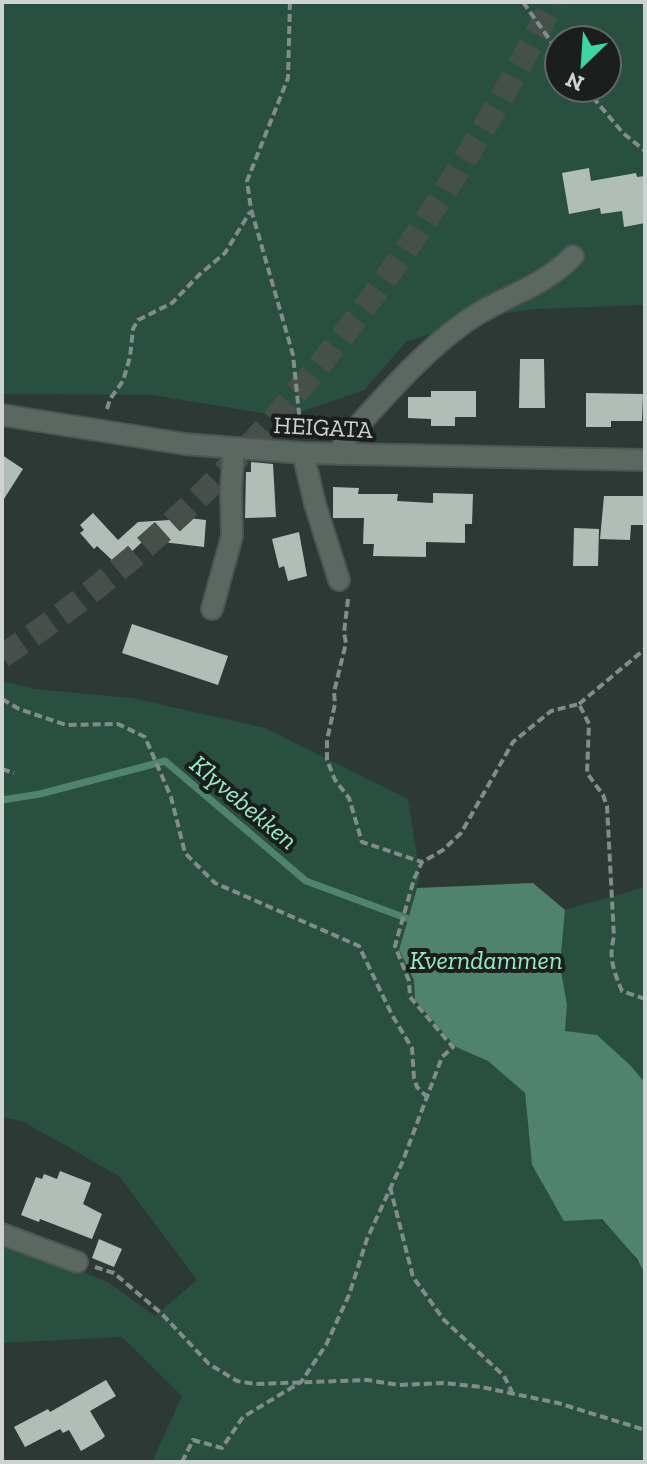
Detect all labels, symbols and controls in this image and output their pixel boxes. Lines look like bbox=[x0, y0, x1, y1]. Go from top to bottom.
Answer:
north arrow bbox=[543, 24, 623, 104]
text: N bbox=[561, 66, 588, 97]
street label: HEIGATA bbox=[273, 410, 374, 444]
water label: Klyvebekken bbox=[184, 748, 304, 856]
water label: Kverndammen bbox=[409, 944, 563, 976]

